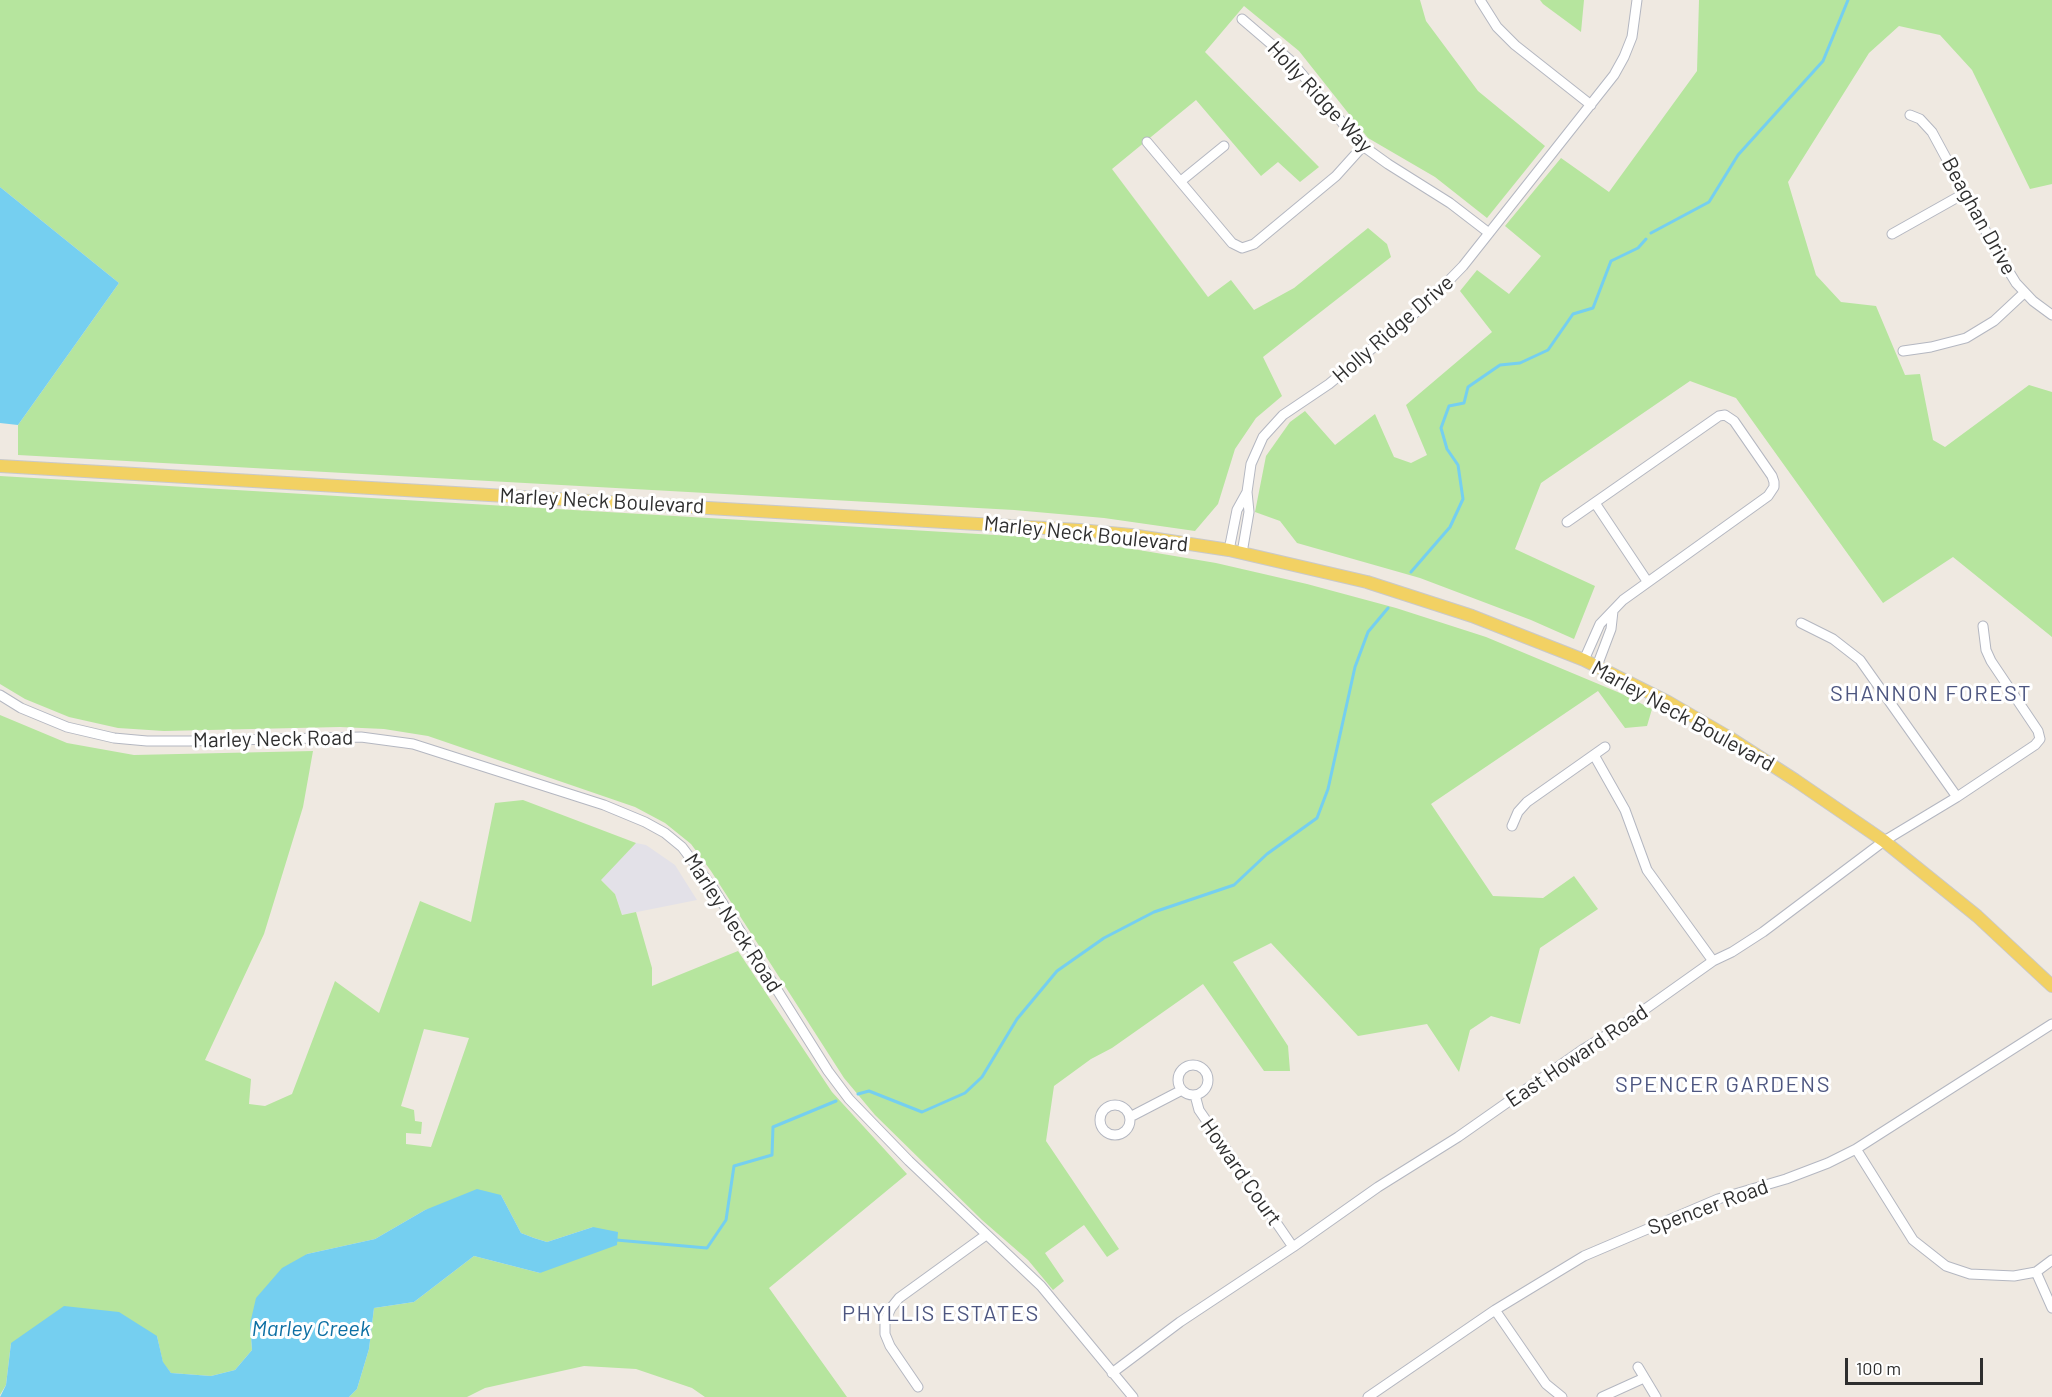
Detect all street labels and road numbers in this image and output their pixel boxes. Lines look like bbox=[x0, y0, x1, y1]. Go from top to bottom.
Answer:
street label: Holly Ridge Way bbox=[1262, 36, 1378, 158]
street label: Beaghan Drive bbox=[1936, 153, 2022, 279]
street label: Holly Ridge Drive bbox=[1327, 270, 1459, 388]
street label: Marley Neck Boulevard bbox=[499, 483, 705, 519]
street label: Marley Neck Boulevard bbox=[983, 511, 1189, 557]
street label: Marley Neck Boulevard bbox=[1587, 655, 1779, 777]
street label: Marley Neck Road bbox=[193, 725, 353, 753]
street label: Marley Neck Road bbox=[679, 849, 787, 997]
street label: East Howard Road bbox=[1501, 999, 1653, 1113]
street label: Howard Court bbox=[1195, 1114, 1287, 1230]
street label: Spencer Road bbox=[1644, 1174, 1772, 1240]

